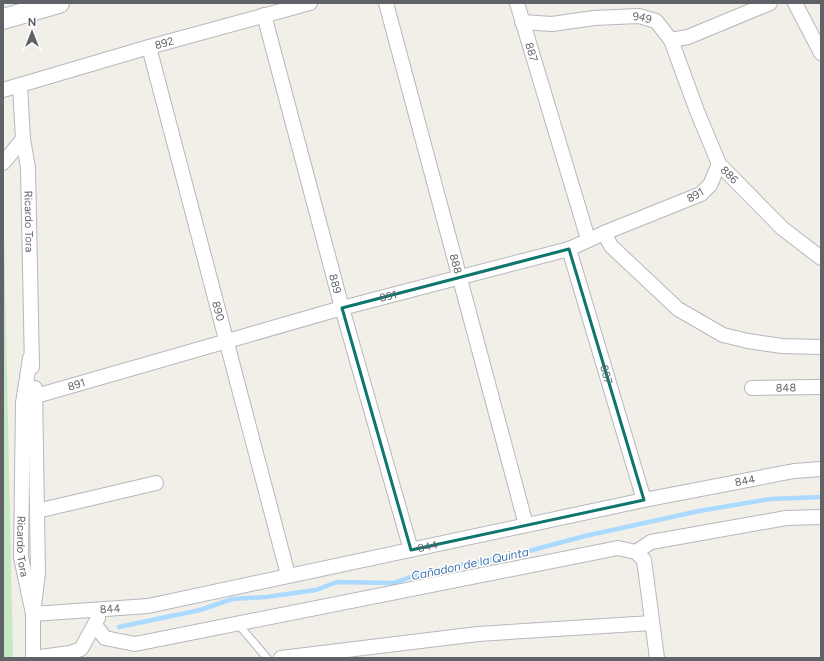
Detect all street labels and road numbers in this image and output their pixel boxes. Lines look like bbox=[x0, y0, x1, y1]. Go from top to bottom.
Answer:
street label: 949 bbox=[633, 10, 653, 26]
street label: 892 bbox=[153, 35, 175, 52]
street label: 887 bbox=[522, 41, 540, 63]
street label: 886 bbox=[718, 163, 741, 187]
street label: 891 bbox=[684, 185, 706, 205]
street label: Ricardo Tora bbox=[21, 191, 36, 252]
street label: 888 bbox=[447, 252, 464, 276]
street label: 889 bbox=[326, 273, 344, 295]
street label: 891 bbox=[378, 288, 398, 305]
street label: 890 bbox=[209, 300, 227, 322]
street label: 887 bbox=[597, 363, 615, 386]
street label: 891 bbox=[66, 376, 87, 394]
street label: 848 bbox=[776, 381, 797, 395]
street label: 844 bbox=[734, 473, 756, 489]
street label: Ricardo Tora bbox=[14, 516, 31, 578]
street label: 844 bbox=[416, 538, 439, 555]
street label: 844 bbox=[99, 602, 121, 616]

